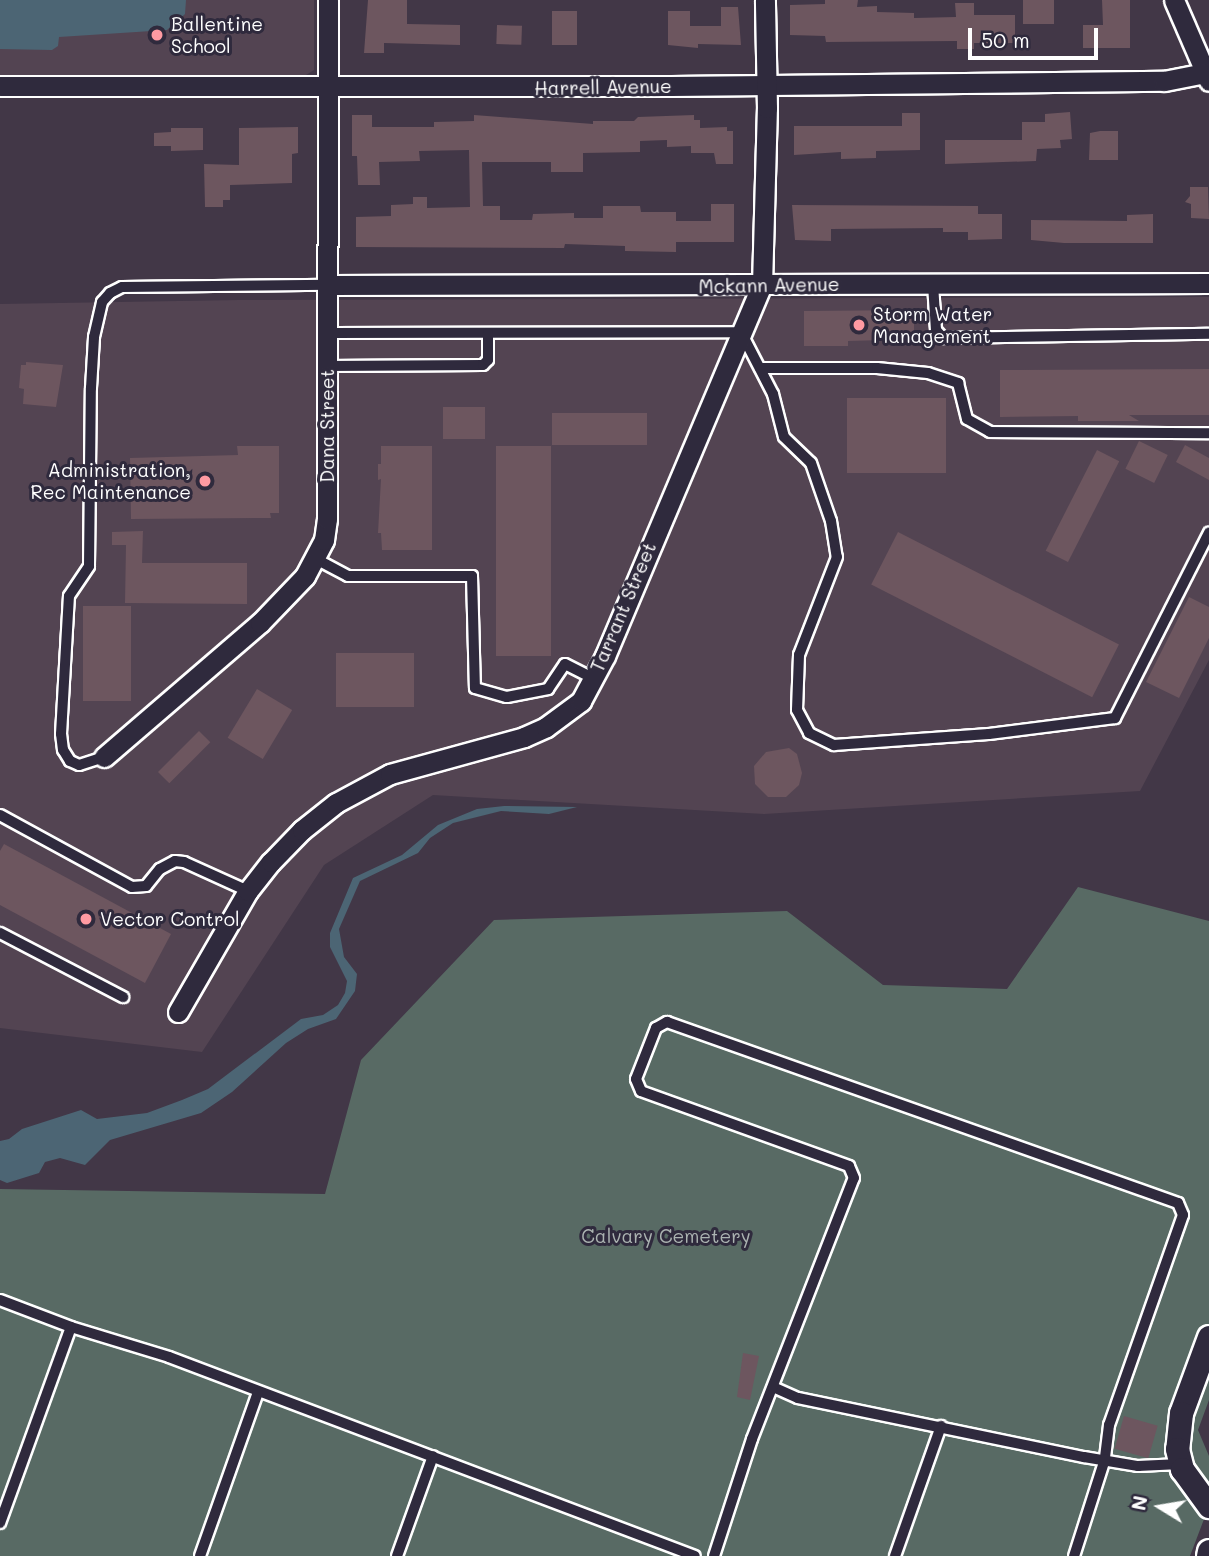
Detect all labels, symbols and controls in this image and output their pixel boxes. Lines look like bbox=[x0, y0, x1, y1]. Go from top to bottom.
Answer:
place label: Ballentine School bbox=[171, 13, 263, 57]
scale bar bbox=[971, 14, 1100, 58]
text: 50 m bbox=[981, 26, 1030, 53]
marker: Ballentine School bbox=[149, 27, 165, 43]
street label: Harrell Avenue bbox=[534, 74, 672, 100]
street label: Mckann Avenue bbox=[698, 272, 840, 298]
place label: Storm Water Management bbox=[873, 303, 992, 347]
marker: Storm Water Management bbox=[851, 317, 867, 333]
street label: Dana Street bbox=[316, 369, 338, 483]
place label: Administration, Rec Maintenance bbox=[31, 459, 191, 503]
marker: Administration, Rec Maintenance bbox=[197, 473, 213, 489]
street label: Tarrant Street bbox=[585, 539, 661, 675]
place label: Vector Control bbox=[100, 908, 240, 930]
marker: Vector Control bbox=[78, 911, 94, 927]
park label: Calvary Cemetery bbox=[581, 1225, 751, 1247]
north arrow bbox=[1125, 1472, 1195, 1542]
text: N bbox=[1125, 1493, 1153, 1512]

